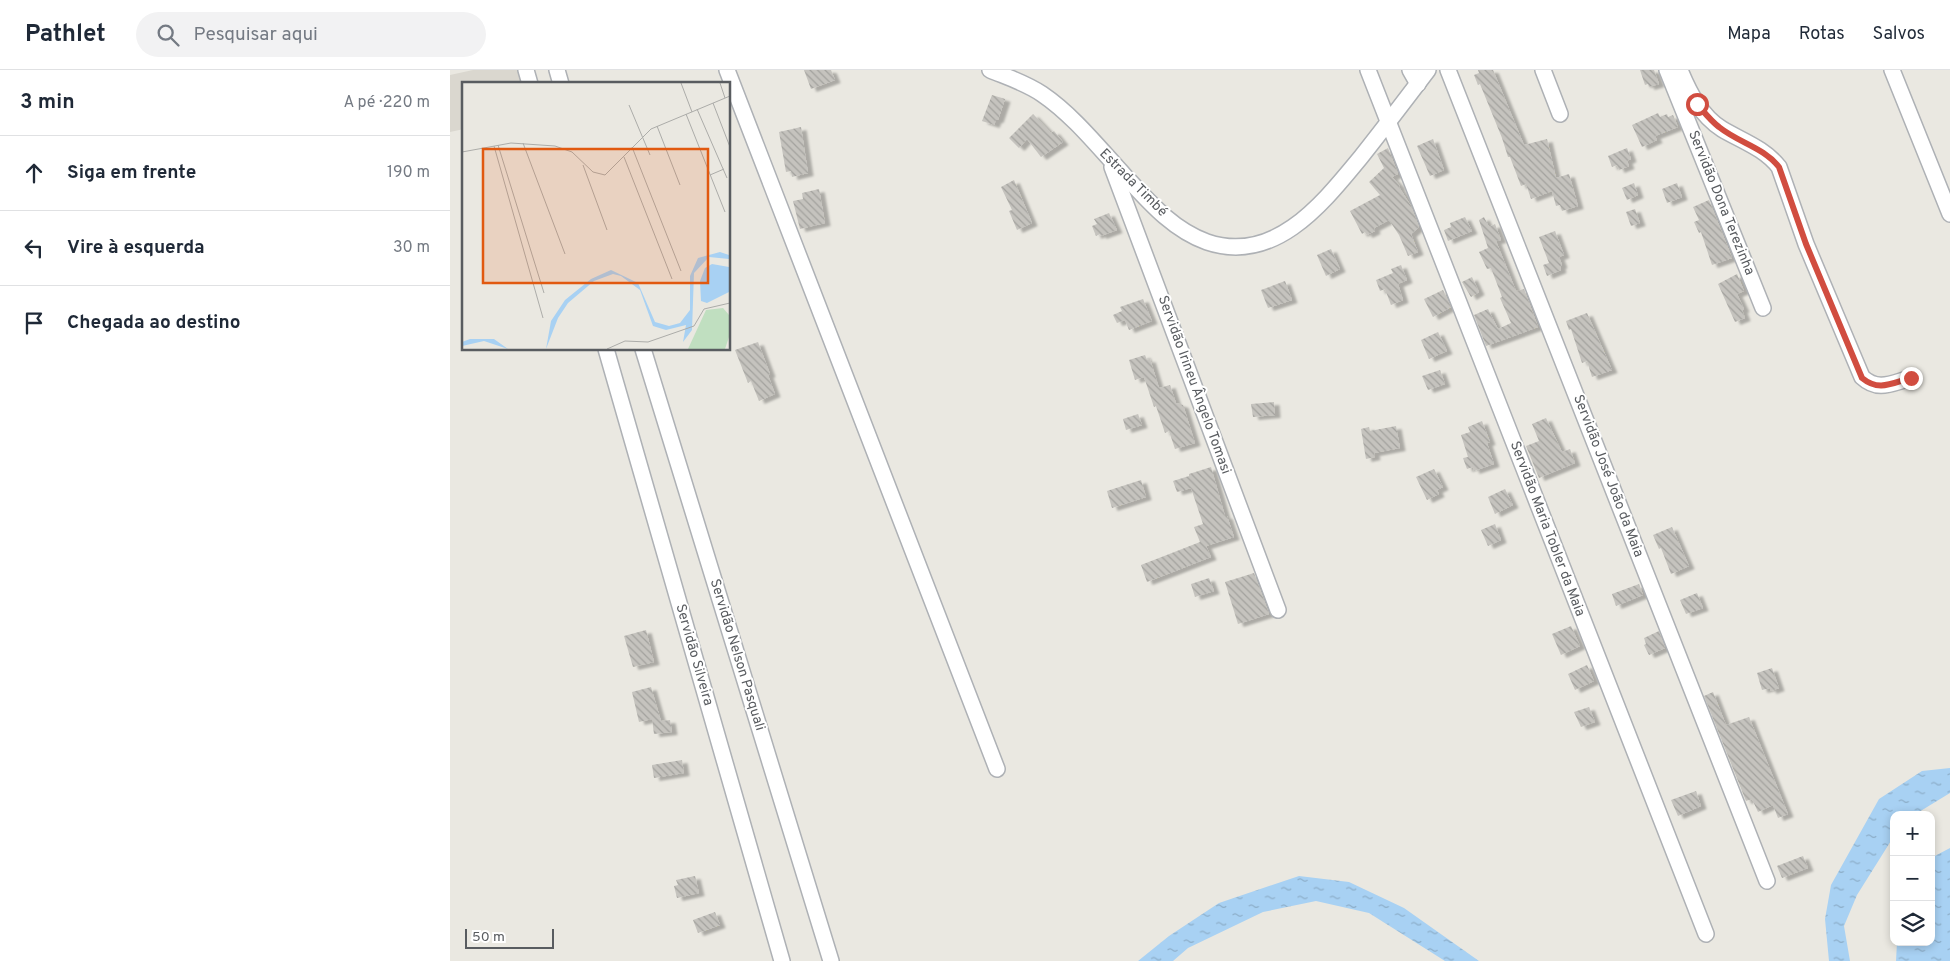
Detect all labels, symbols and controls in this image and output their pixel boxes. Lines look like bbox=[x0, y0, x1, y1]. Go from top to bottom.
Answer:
search box bbox=[136, 12, 486, 57]
text: Pathlet bbox=[25, 20, 106, 50]
icon: search bbox=[154, 21, 182, 49]
text: Pesquisar aqui bbox=[194, 23, 318, 47]
text: Mapa bbox=[1727, 23, 1771, 46]
text: Rotas bbox=[1799, 23, 1845, 46]
text: Salvos bbox=[1873, 23, 1925, 46]
inset map bbox=[462, 82, 730, 350]
text: 3 min bbox=[20, 89, 75, 116]
text: A pé · 220 m bbox=[343, 93, 430, 113]
route start bbox=[1686, 93, 1709, 116]
street label: Servidão Dona Terezinha bbox=[1684, 128, 1758, 278]
street label: Estrada Timbé bbox=[1095, 145, 1171, 221]
icon: ahead bbox=[20, 159, 48, 187]
text: Siga em frente bbox=[67, 161, 196, 185]
text: 190 m bbox=[387, 163, 430, 183]
icon: left bbox=[20, 234, 48, 262]
text: Vire à esquerda bbox=[67, 236, 205, 260]
text: 30 m bbox=[393, 238, 430, 258]
street label: Servidão Irineu Ângelo Tomasi bbox=[1154, 293, 1235, 477]
icon: arrive bbox=[20, 309, 48, 337]
text: Chegada ao destino bbox=[67, 311, 241, 335]
route end bbox=[1900, 367, 1923, 390]
street label: Servidão José João da Maia bbox=[1569, 392, 1647, 560]
street label: Servidão Maria Tobler da Maia bbox=[1506, 439, 1588, 619]
street label: Servidão Nelson Pasquali bbox=[706, 577, 768, 733]
street label: Servidão Silveira bbox=[671, 602, 717, 708]
map controls bbox=[1890, 811, 1935, 946]
button: + bbox=[1890, 811, 1935, 856]
button: − bbox=[1890, 856, 1935, 901]
button: layers bbox=[1890, 901, 1935, 946]
scale bar bbox=[465, 926, 554, 949]
text: 50 m bbox=[472, 929, 505, 946]

